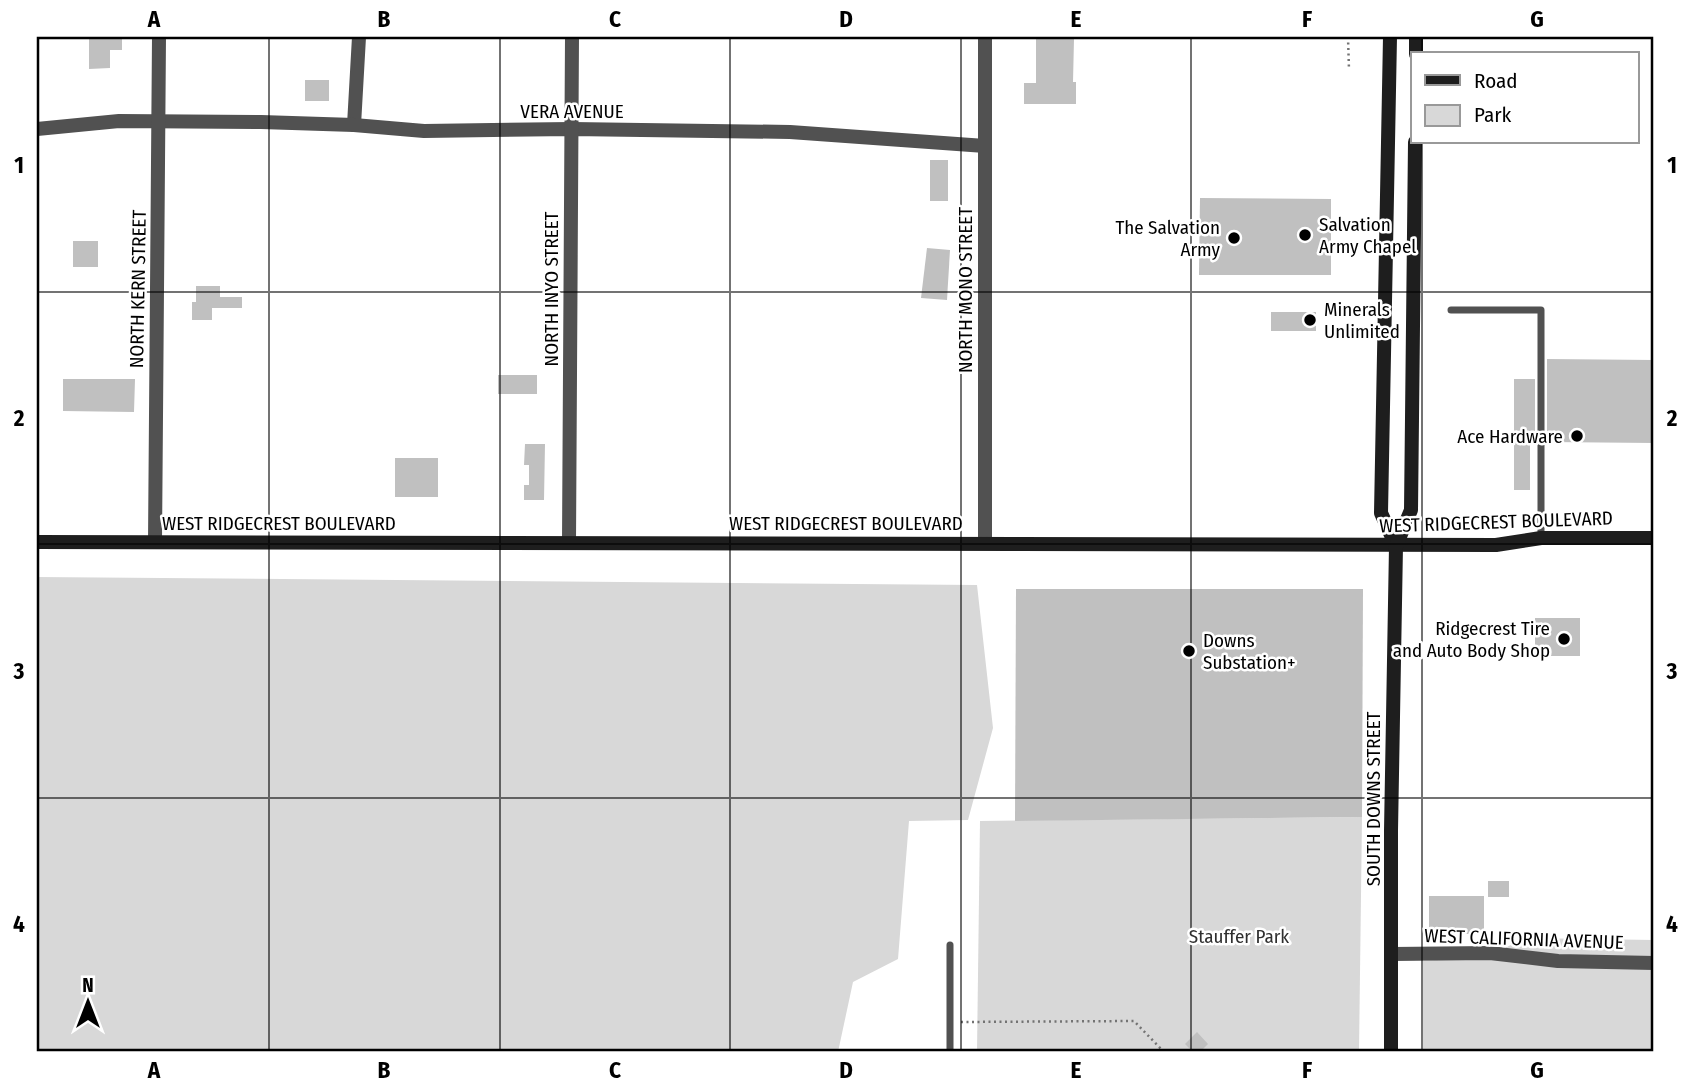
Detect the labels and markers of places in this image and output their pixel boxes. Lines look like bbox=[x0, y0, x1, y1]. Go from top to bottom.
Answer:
place label: Salvation Army Chapel bbox=[1319, 213, 1416, 258]
place label: The Salvation Army bbox=[1115, 216, 1221, 261]
marker: Salvation Army Chapel bbox=[1297, 227, 1313, 243]
marker: The Salvation Army bbox=[1226, 230, 1242, 246]
place label: Minerals Unlimited bbox=[1324, 298, 1400, 343]
marker: Minerals Unlimited bbox=[1302, 312, 1318, 328]
place label: Ace Hardware bbox=[1457, 425, 1563, 448]
marker: Ace Hardware bbox=[1569, 428, 1585, 444]
place label: Ridgecrest Tire and Auto Body Shop bbox=[1393, 617, 1550, 662]
place label: Downs Substation+ bbox=[1203, 629, 1296, 674]
marker: Ridgecrest Tire and Auto Body Shop bbox=[1556, 631, 1572, 647]
marker: Downs Substation+ bbox=[1181, 643, 1197, 659]

